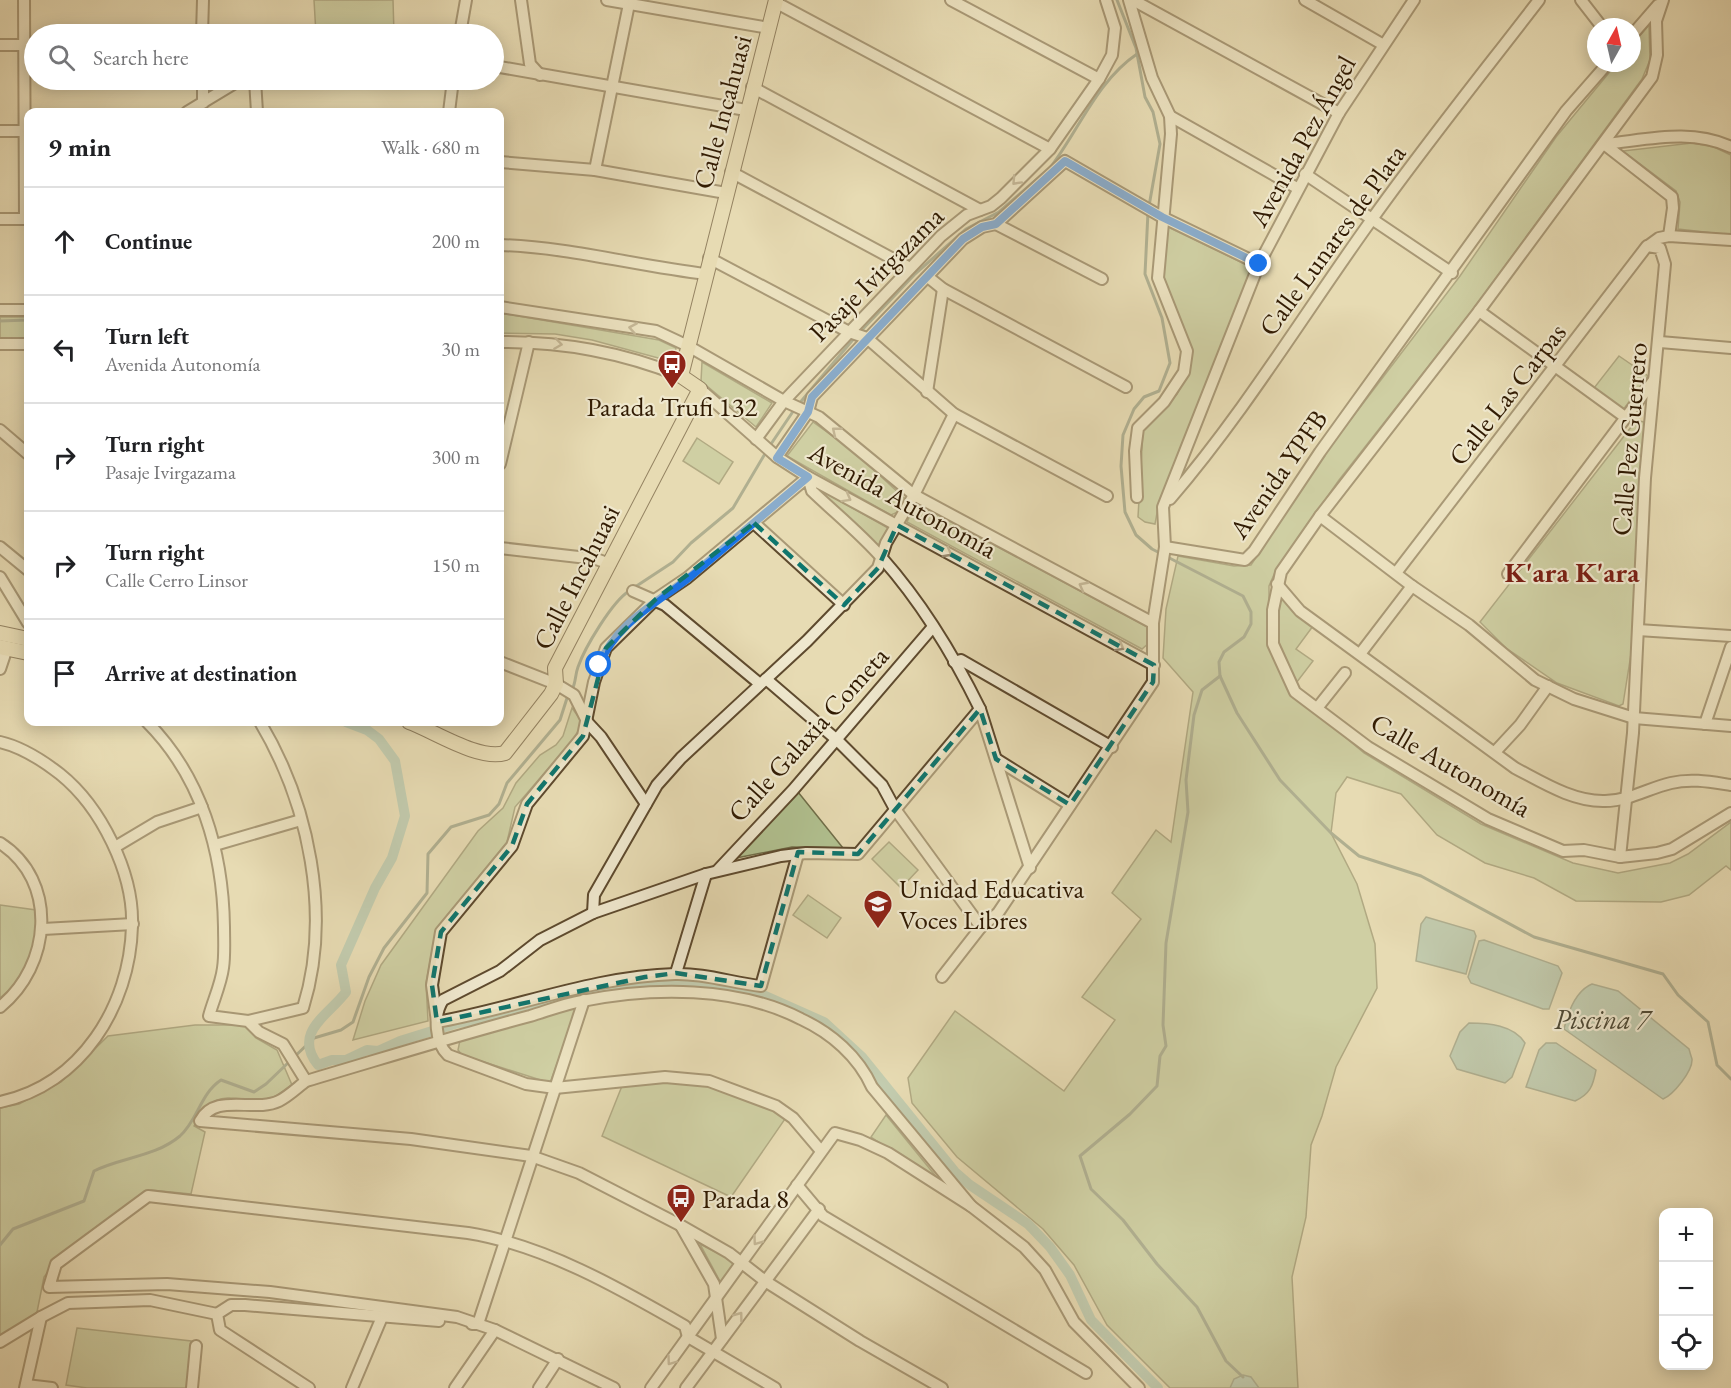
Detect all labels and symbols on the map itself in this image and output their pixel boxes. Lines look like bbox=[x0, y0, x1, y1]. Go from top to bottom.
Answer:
north arrow bbox=[1587, 18, 1641, 72]
street label: Calle Incahuasi bbox=[685, 31, 759, 193]
street label: Avenida Pez Ángel bbox=[1240, 49, 1363, 234]
street label: Calle Lunares de Plata bbox=[1251, 137, 1413, 343]
one-way arrow bbox=[1012, 175, 1023, 185]
street label: Pasaje Ivirgazama bbox=[801, 199, 951, 349]
route end bbox=[1245, 250, 1271, 276]
street label: Calle Las Carpas bbox=[1440, 316, 1574, 472]
one-way arrow bbox=[629, 322, 638, 334]
one-way arrow bbox=[553, 338, 562, 350]
street label: Calle Pez Guerrero bbox=[1603, 341, 1655, 537]
bus stop icon: Parada Trufi 132 bbox=[656, 348, 688, 390]
place label: Parada Trufi 132 bbox=[587, 389, 757, 424]
street label: Avenida YPFB bbox=[1220, 403, 1335, 546]
one-way arrow bbox=[832, 428, 843, 439]
street label: Avenida Autonomía bbox=[802, 433, 1003, 566]
one-way arrow bbox=[841, 491, 851, 502]
street label: Calle Incahuasi bbox=[525, 498, 628, 655]
one-way arrow bbox=[942, 546, 953, 557]
district label: K'ara K'ara bbox=[1505, 554, 1640, 590]
one-way arrow bbox=[1079, 582, 1089, 593]
street label: Calle Galaxia Cometa bbox=[720, 639, 896, 829]
one-way arrow bbox=[1113, 640, 1124, 651]
route start bbox=[585, 651, 611, 677]
street label: Calle Autonomía bbox=[1364, 705, 1538, 825]
place label: Unidad Educativa Voces Libres bbox=[899, 871, 1085, 937]
school or university icon: Unidad Educativa Voces Libres bbox=[862, 888, 894, 930]
water label: Piscina 7 bbox=[1554, 1001, 1654, 1037]
place label: Parada 8 bbox=[702, 1181, 789, 1216]
bus stop icon: Parada 8 bbox=[665, 1182, 697, 1224]
one-way arrow bbox=[753, 1234, 764, 1245]
one-way arrow bbox=[731, 1312, 742, 1323]
one-way arrow bbox=[667, 1355, 678, 1366]

